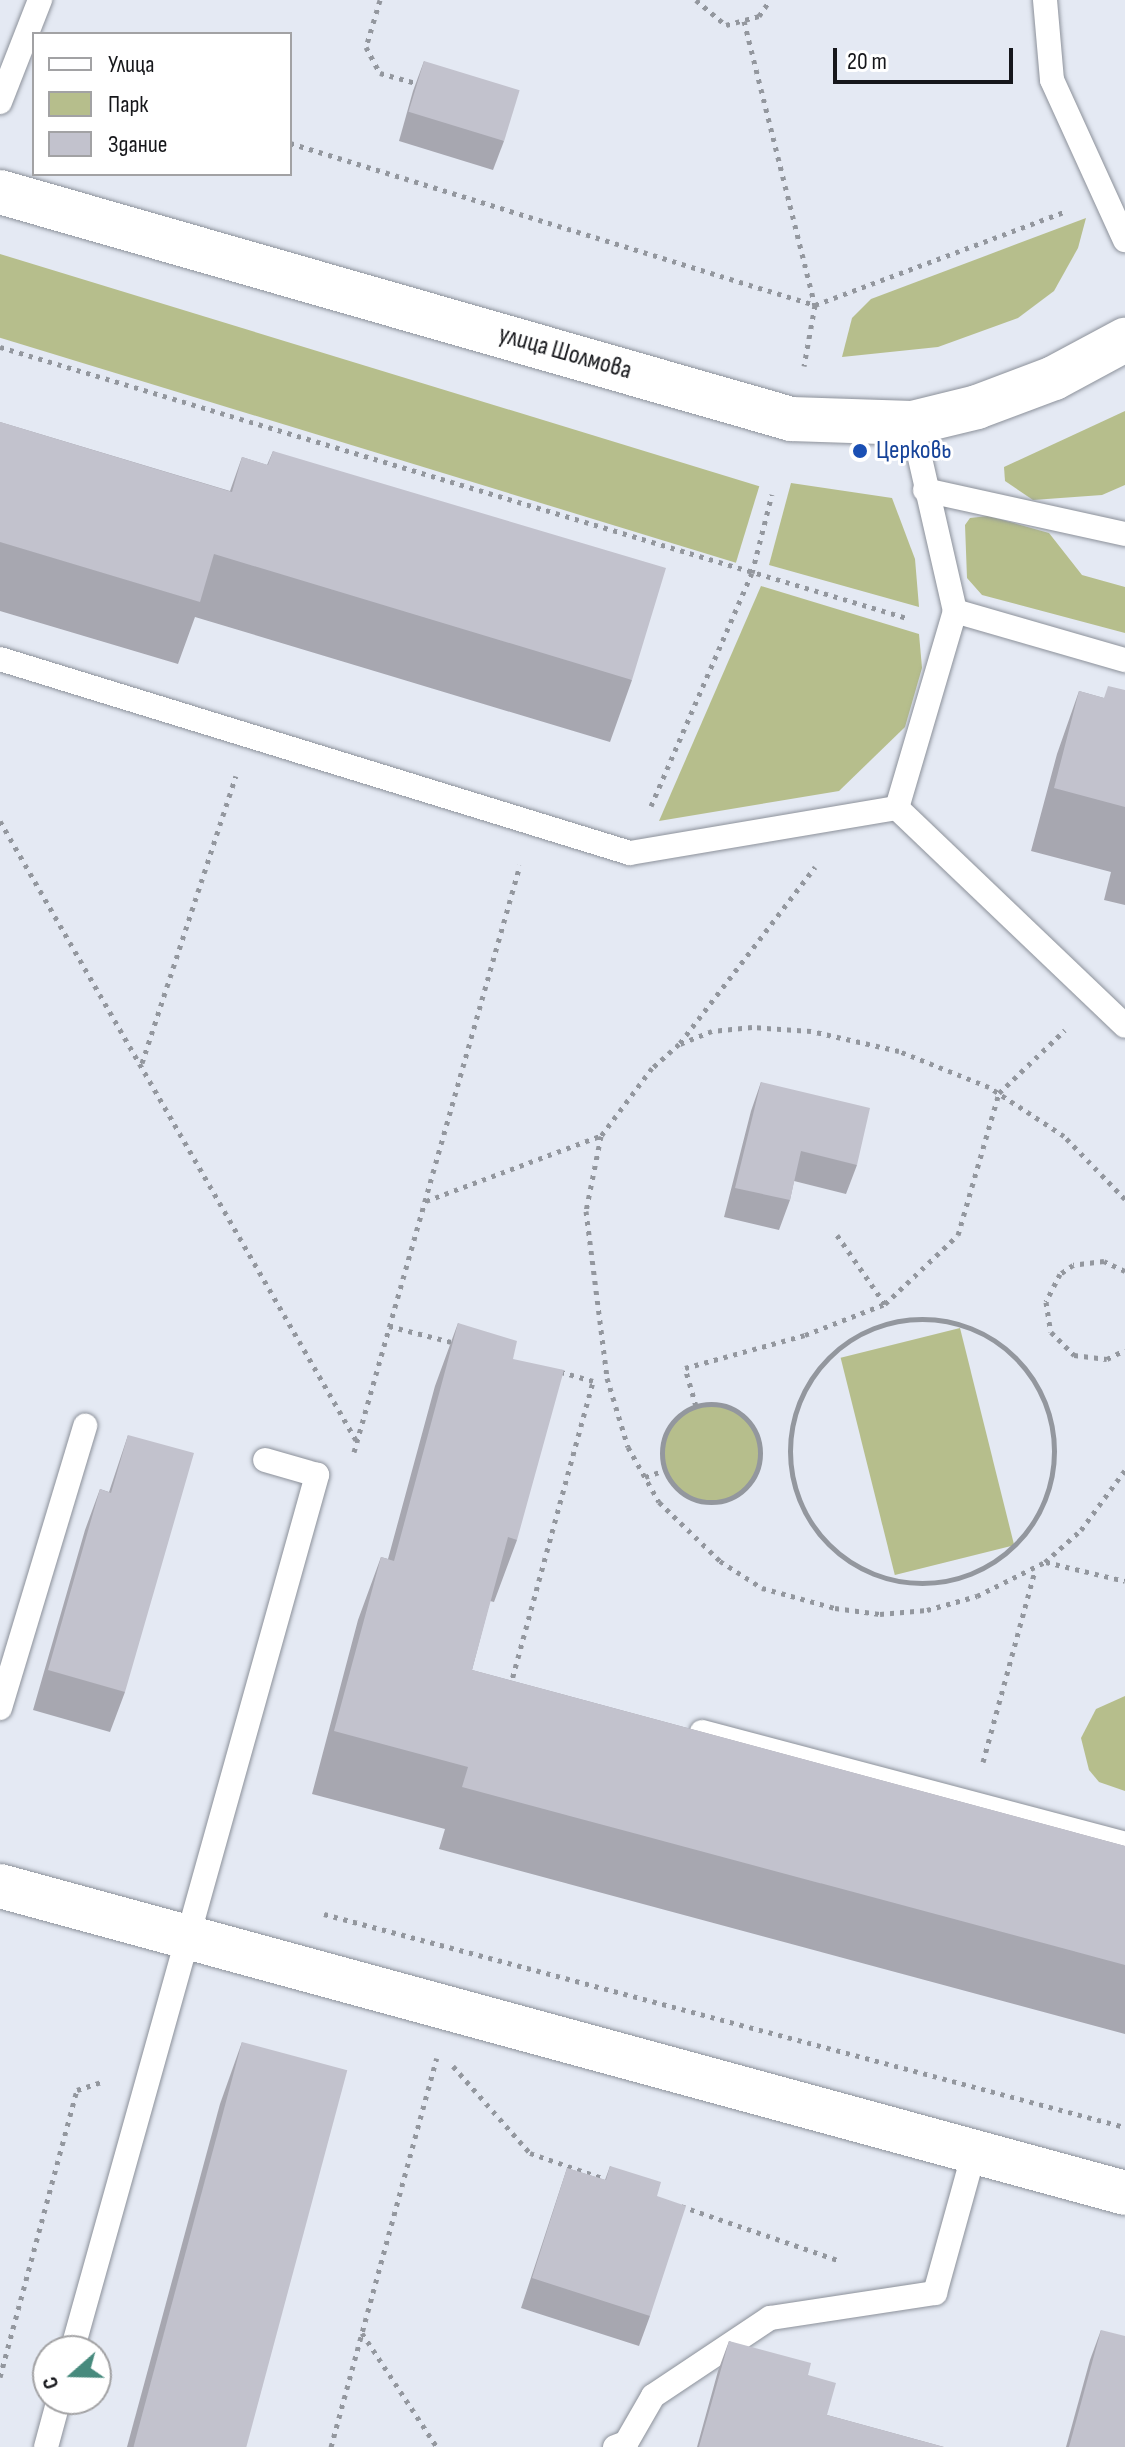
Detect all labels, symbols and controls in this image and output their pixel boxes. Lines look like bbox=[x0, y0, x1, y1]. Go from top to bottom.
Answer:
legend bbox=[32, 32, 292, 176]
scale bar bbox=[837, 32, 1017, 82]
text: 20 m bbox=[847, 47, 887, 76]
text: Улица bbox=[108, 50, 154, 79]
text: Парк bbox=[108, 90, 148, 119]
text: Здание bbox=[108, 130, 167, 159]
street label: улица Шолмова bbox=[495, 319, 635, 387]
place label: Церковь bbox=[876, 435, 952, 467]
marker: Церковь bbox=[851, 442, 869, 460]
north arrow bbox=[32, 2335, 112, 2415]
text: С bbox=[36, 2373, 65, 2393]

